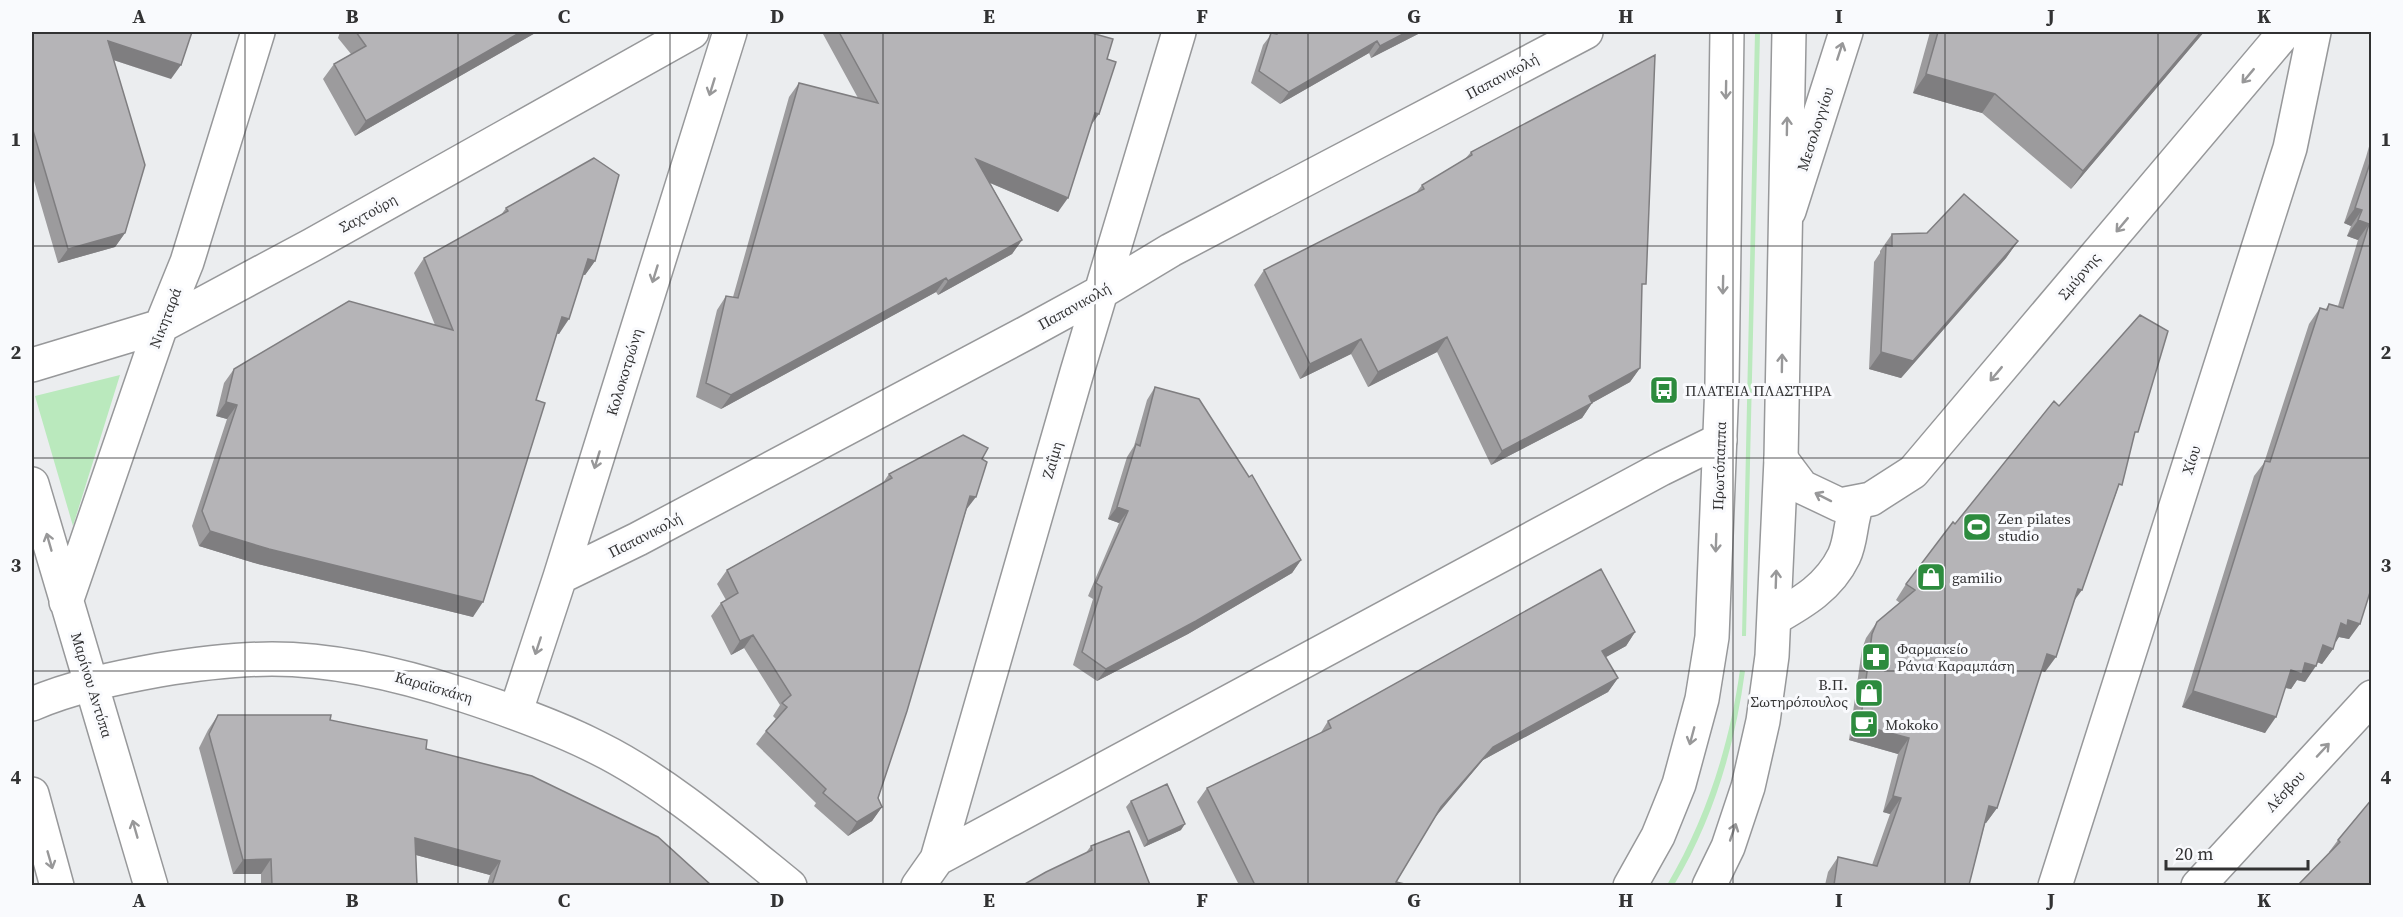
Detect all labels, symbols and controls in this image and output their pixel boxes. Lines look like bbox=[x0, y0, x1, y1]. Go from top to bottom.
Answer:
text: A bbox=[132, 2, 146, 30]
text: B bbox=[345, 2, 359, 30]
text: C bbox=[558, 2, 570, 30]
text: D bbox=[770, 2, 784, 30]
text: E bbox=[983, 2, 995, 30]
text: F bbox=[1196, 2, 1208, 30]
text: G bbox=[1407, 2, 1421, 30]
text: H bbox=[1618, 2, 1634, 30]
text: I bbox=[1835, 2, 1843, 30]
text: J bbox=[2045, 2, 2055, 30]
text: K bbox=[2257, 2, 2271, 30]
one-way arrow bbox=[1835, 42, 1846, 61]
street label: Παπανικολή bbox=[1462, 48, 1542, 104]
one-way arrow bbox=[2241, 68, 2254, 84]
one-way arrow bbox=[706, 77, 717, 96]
one-way arrow bbox=[1720, 79, 1732, 99]
street label: Μεσολογγίου bbox=[1792, 84, 1838, 174]
one-way arrow bbox=[1781, 117, 1793, 137]
text: 1 bbox=[11, 125, 21, 153]
text: 1 bbox=[2381, 125, 2391, 153]
street label: Σαχτούρη bbox=[335, 189, 401, 237]
one-way arrow bbox=[2115, 217, 2128, 233]
street label: Σμύρνης bbox=[2053, 248, 2105, 304]
one-way arrow bbox=[648, 264, 659, 283]
one-way arrow bbox=[1718, 274, 1729, 294]
street label: Παπανικολή bbox=[1034, 277, 1114, 335]
street label: Νικηταρά bbox=[144, 284, 186, 351]
street label: Κολοκοτρώνη bbox=[601, 326, 647, 418]
text: 2 bbox=[11, 338, 22, 366]
text: 2 bbox=[2381, 338, 2392, 366]
one-way arrow bbox=[1776, 354, 1788, 374]
one-way arrow bbox=[1989, 366, 2003, 381]
bus stop icon: ΠΛΑΤΕΙΑ ΠΛΑΣΤΗΡΑ bbox=[1648, 374, 1680, 406]
place label: ΠΛΑΤΕΙΑ ΠΛΑΣΤΗΡΑ bbox=[1685, 380, 1832, 401]
street label: Πρωτόπαππα bbox=[1707, 421, 1731, 511]
street label: Ζαΐμη bbox=[1037, 439, 1067, 481]
street label: Χίου bbox=[2176, 443, 2206, 477]
one-way arrow bbox=[591, 450, 602, 469]
one-way arrow bbox=[1815, 490, 1833, 502]
street label: Παπανικολή bbox=[605, 507, 685, 563]
place label: Zen pilates studio bbox=[1998, 508, 2071, 546]
sports icon: Zen pilates studio bbox=[1961, 511, 1993, 543]
one-way arrow bbox=[1710, 532, 1721, 552]
one-way arrow bbox=[43, 533, 54, 552]
text: 3 bbox=[11, 551, 22, 579]
text: 3 bbox=[2381, 551, 2392, 579]
shop icon: gamilio bbox=[1915, 561, 1947, 593]
place label: gamilio bbox=[1952, 567, 2002, 588]
one-way arrow bbox=[1770, 570, 1782, 589]
street label: Μαρίνου Αντύπα bbox=[66, 630, 118, 741]
one-way arrow bbox=[531, 636, 542, 655]
place label: Φαρμακείο Ράνια Καραμπάση bbox=[1897, 638, 2015, 676]
pharmacy icon: Φαρμακείο Ράνια Καραμπάση bbox=[1860, 641, 1892, 673]
street label: Καραϊσκάκη bbox=[393, 666, 475, 708]
place label: Β.Π. Σωτηρόπουλος bbox=[1751, 674, 1848, 712]
shop icon: Β.Π. Σωτηρόπουλος bbox=[1853, 677, 1885, 709]
cafe icon: Mokoko bbox=[1848, 708, 1880, 740]
place label: Mokoko bbox=[1885, 714, 1938, 735]
one-way arrow bbox=[1686, 726, 1697, 745]
one-way arrow bbox=[2316, 742, 2330, 757]
text: 4 bbox=[11, 763, 22, 791]
text: 4 bbox=[2381, 763, 2392, 791]
street label: Λέσβου bbox=[2260, 766, 2310, 816]
one-way arrow bbox=[129, 820, 140, 839]
one-way arrow bbox=[1728, 823, 1739, 842]
scale bar bbox=[2166, 833, 2308, 871]
text: 20 m bbox=[2175, 841, 2213, 866]
one-way arrow bbox=[45, 850, 56, 869]
text: A bbox=[132, 886, 146, 914]
text: B bbox=[345, 886, 359, 914]
text: C bbox=[558, 886, 570, 914]
text: D bbox=[770, 886, 784, 914]
text: E bbox=[983, 886, 995, 914]
text: F bbox=[1196, 886, 1208, 914]
text: G bbox=[1407, 886, 1421, 914]
text: H bbox=[1618, 886, 1634, 914]
text: I bbox=[1835, 886, 1843, 914]
text: J bbox=[2045, 886, 2055, 914]
text: K bbox=[2257, 886, 2271, 914]

